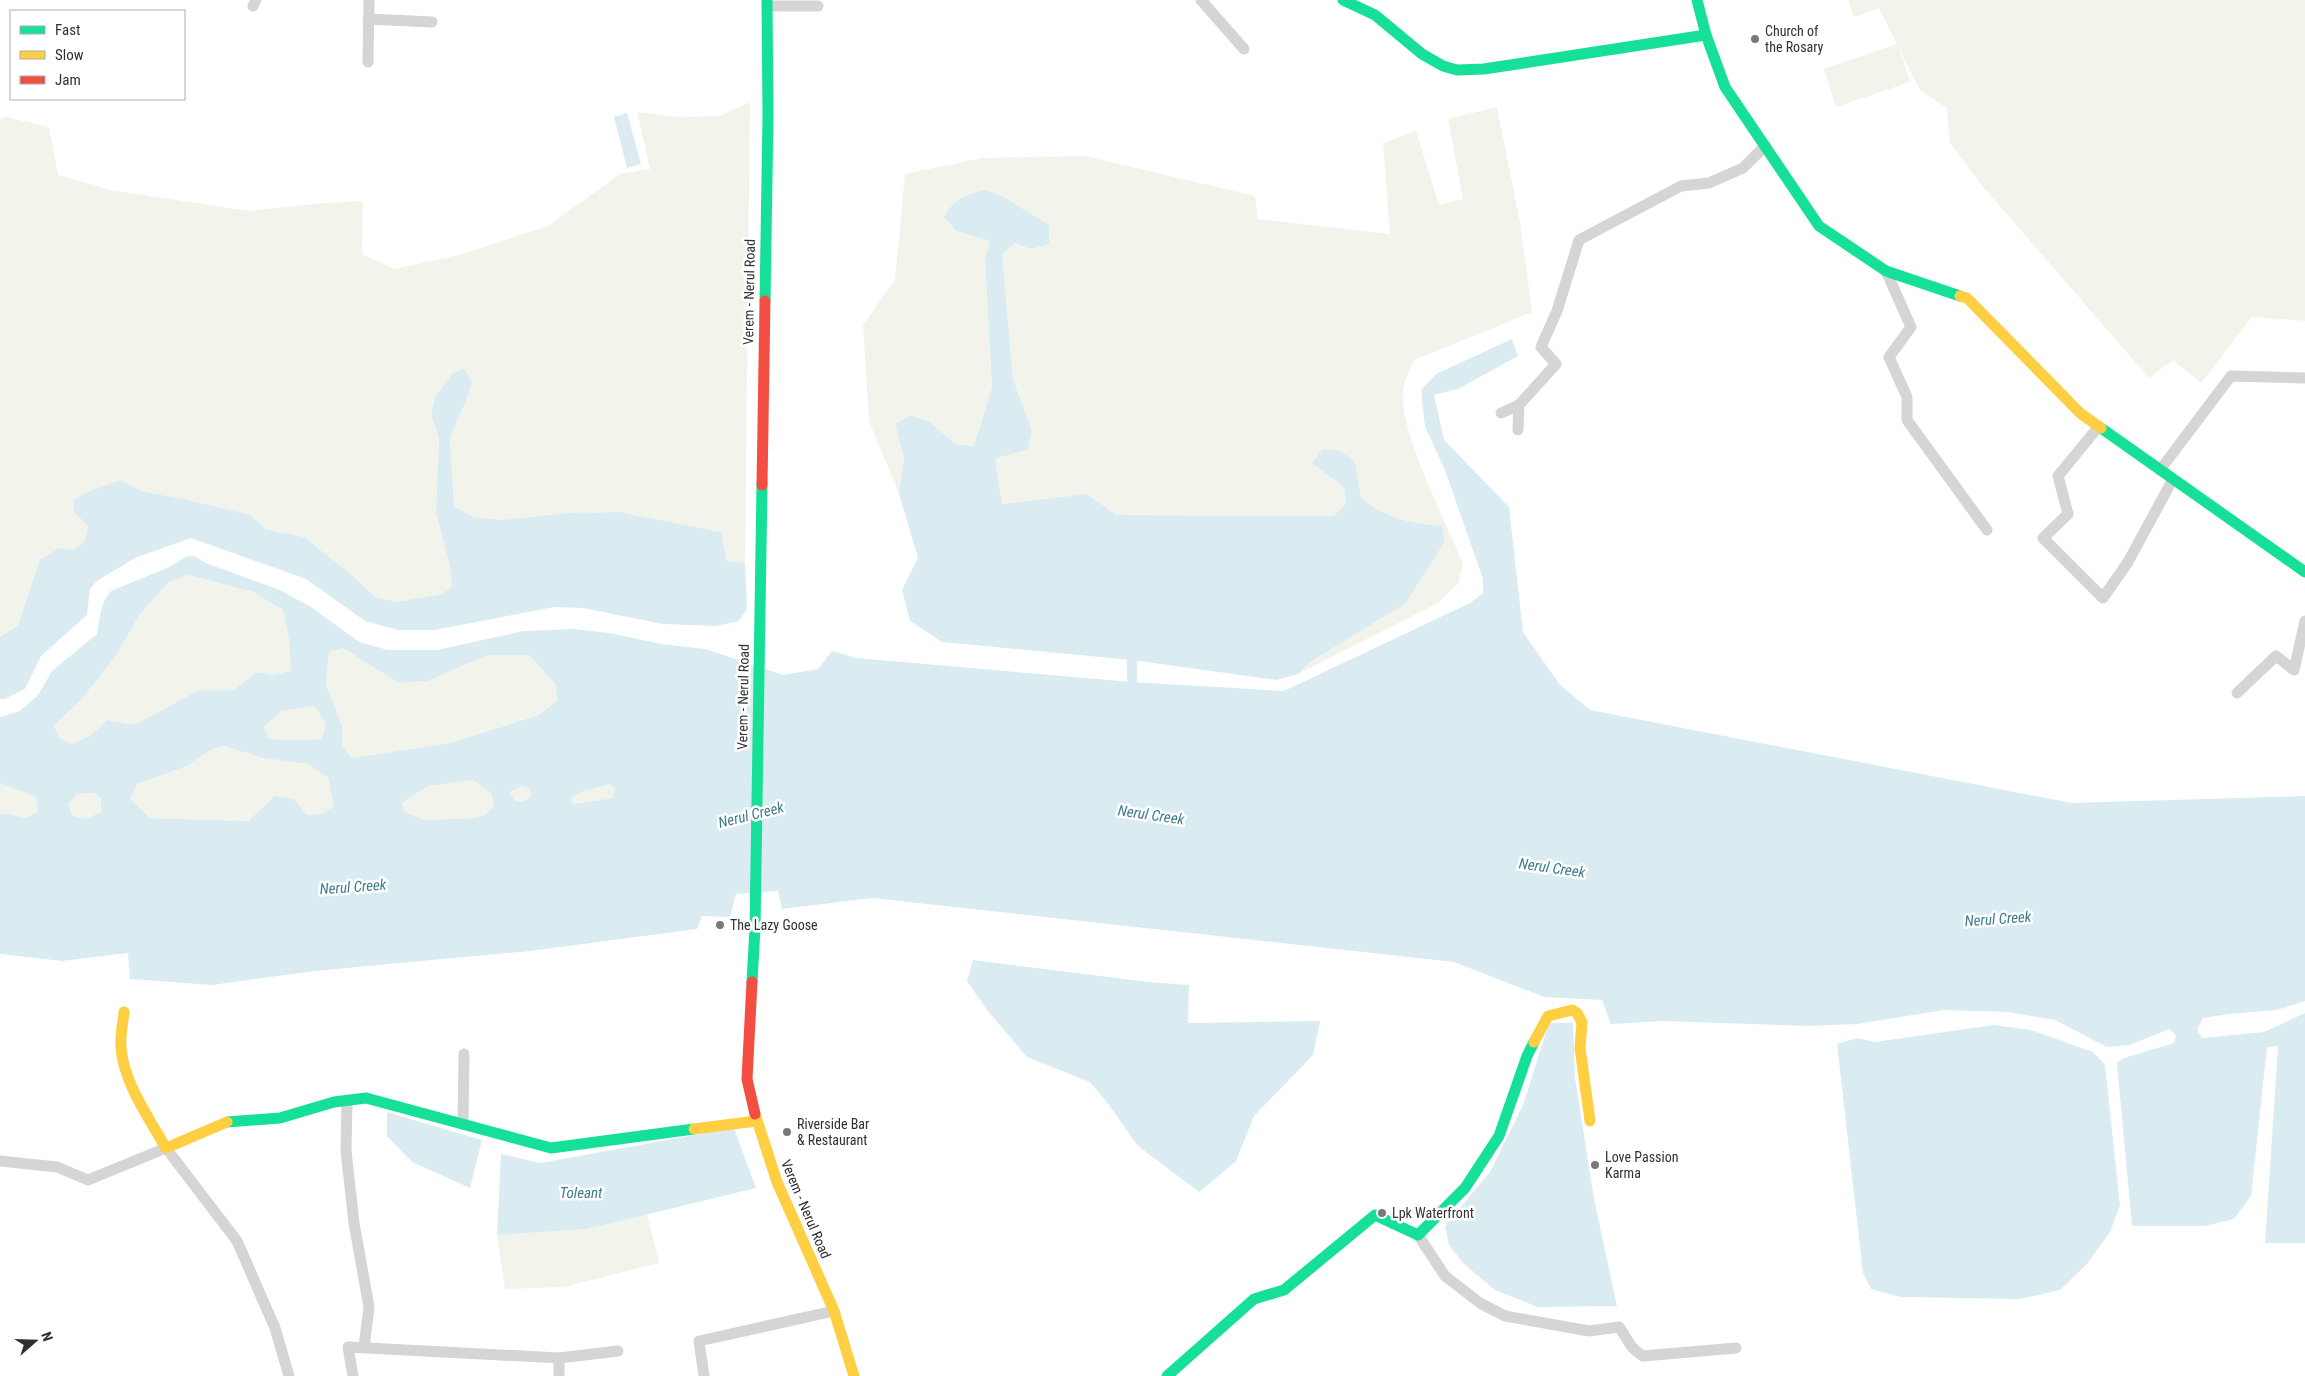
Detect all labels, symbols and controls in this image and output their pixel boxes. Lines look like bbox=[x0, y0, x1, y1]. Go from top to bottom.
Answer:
legend bbox=[10, 10, 185, 100]
text: Fast bbox=[55, 21, 80, 39]
place label: Church of the Rosary bbox=[1765, 23, 1824, 55]
marker: Church of the Rosary bbox=[1749, 33, 1761, 45]
text: Slow bbox=[55, 46, 84, 64]
text: Jam bbox=[55, 71, 81, 89]
street label: Verem - Nerul Road bbox=[740, 239, 758, 345]
street label: Verem - Nerul Road bbox=[734, 644, 752, 750]
water label: Nerul Creek bbox=[716, 798, 786, 832]
water label: Nerul Creek bbox=[1117, 801, 1186, 829]
water label: Nerul Creek bbox=[1518, 854, 1587, 882]
water label: Nerul Creek bbox=[319, 876, 387, 898]
water label: Nerul Creek bbox=[1964, 908, 2032, 930]
place label: The Lazy Goose bbox=[730, 917, 818, 933]
marker: The Lazy Goose bbox=[714, 919, 726, 931]
place label: Riverside Bar & Restaurant bbox=[797, 1116, 869, 1148]
marker: Riverside Bar & Restaurant bbox=[781, 1126, 793, 1138]
place label: Love Passion Karma bbox=[1605, 1149, 1678, 1181]
street label: Verem - Nerul Road bbox=[778, 1157, 834, 1261]
marker: Love Passion Karma bbox=[1589, 1159, 1601, 1171]
water label: Toleant bbox=[560, 1184, 603, 1202]
place label: Lpk Waterfront bbox=[1392, 1205, 1474, 1221]
marker: Lpk Waterfront bbox=[1376, 1207, 1388, 1219]
north arrow bbox=[10, 1316, 60, 1366]
text: N bbox=[38, 1330, 56, 1343]

